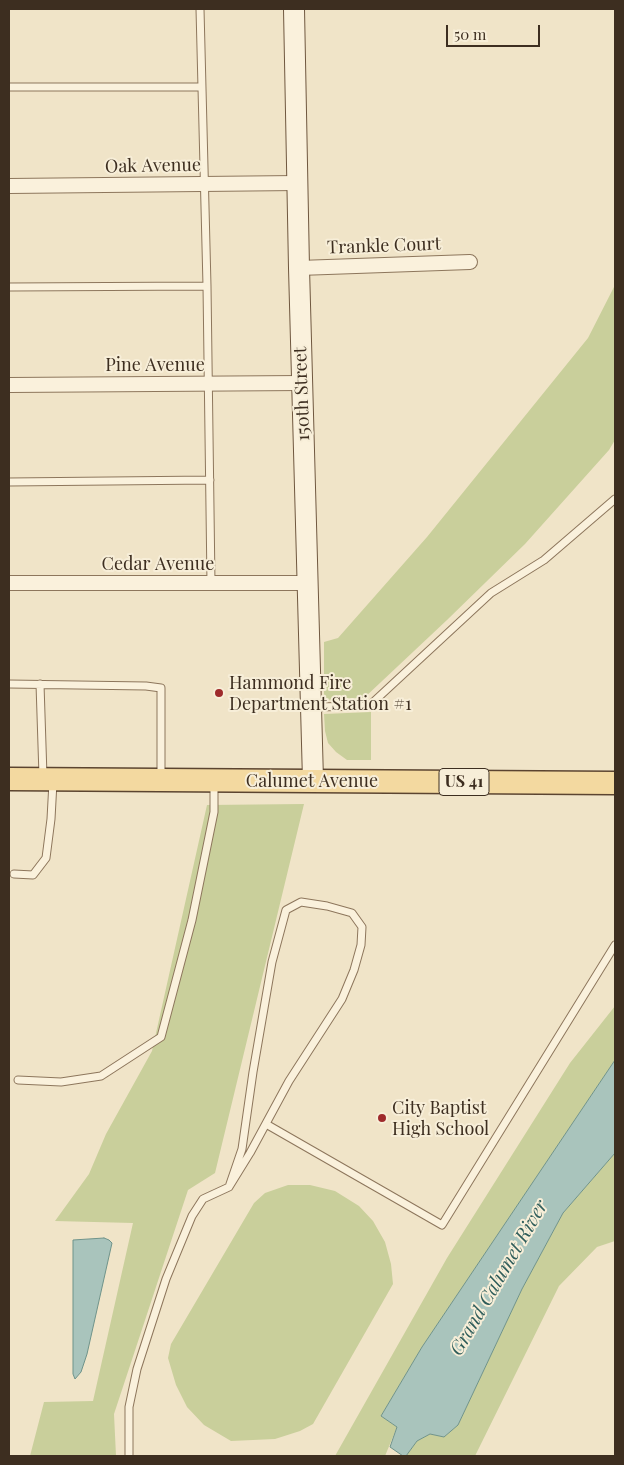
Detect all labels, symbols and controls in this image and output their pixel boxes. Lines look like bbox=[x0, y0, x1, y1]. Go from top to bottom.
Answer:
scale bar bbox=[449, 15, 543, 47]
text: 50 m bbox=[454, 24, 486, 44]
street label: Oak Avenue bbox=[105, 154, 201, 178]
street label: Trankle Court bbox=[327, 233, 441, 259]
street label: 150th Street bbox=[290, 346, 314, 442]
street label: Pine Avenue bbox=[105, 354, 205, 376]
street label: Cedar Avenue bbox=[102, 553, 214, 575]
place label: Hammond Fire Department Station #1 bbox=[229, 672, 412, 714]
marker: Hammond Fire Department Station #1 bbox=[213, 687, 225, 699]
road number: US 41 bbox=[439, 769, 489, 796]
street label: Calumet Avenue bbox=[246, 770, 378, 792]
place label: City Baptist High School bbox=[392, 1097, 489, 1140]
marker: City Baptist High School bbox=[376, 1112, 388, 1124]
water label: Grand Calumet River bbox=[445, 1196, 553, 1360]

